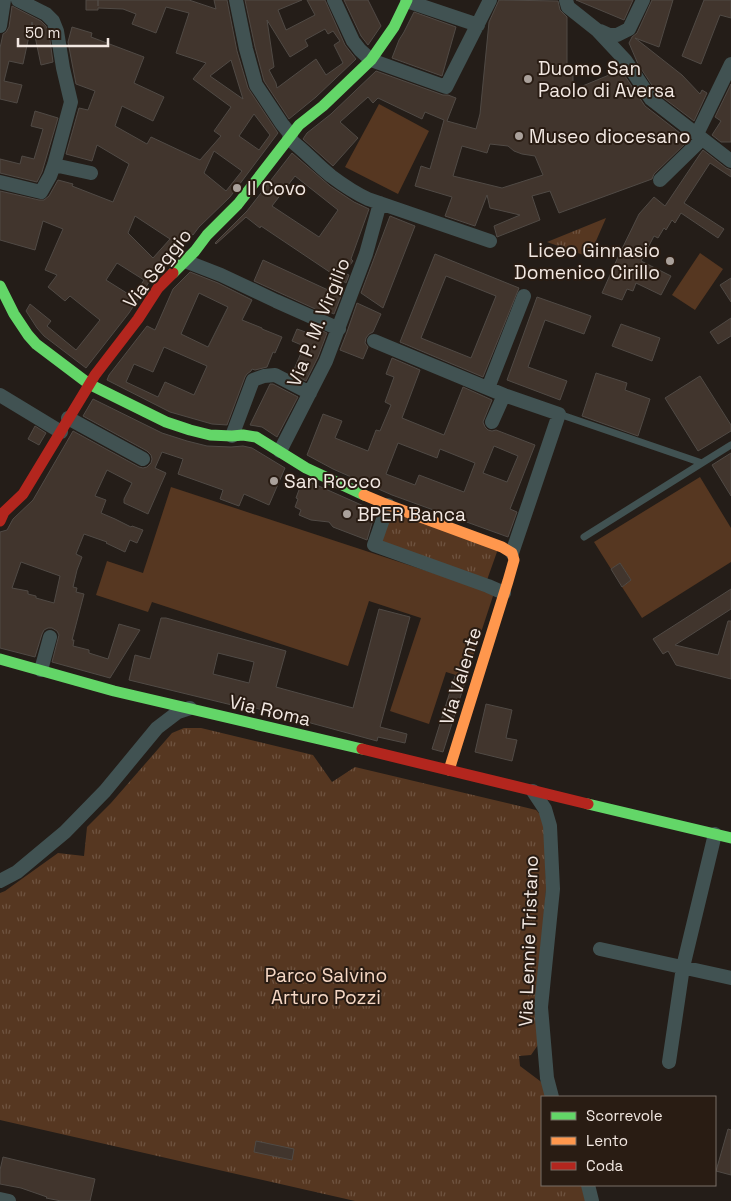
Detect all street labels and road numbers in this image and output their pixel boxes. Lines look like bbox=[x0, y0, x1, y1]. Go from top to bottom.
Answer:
street label: Via Seggio bbox=[117, 223, 197, 313]
street label: Via P. M. Virgilio bbox=[281, 254, 356, 390]
street label: Via Valente bbox=[434, 624, 487, 728]
street label: Via Roma bbox=[227, 689, 313, 732]
street label: Via Lennie Tristano bbox=[513, 855, 544, 1027]

